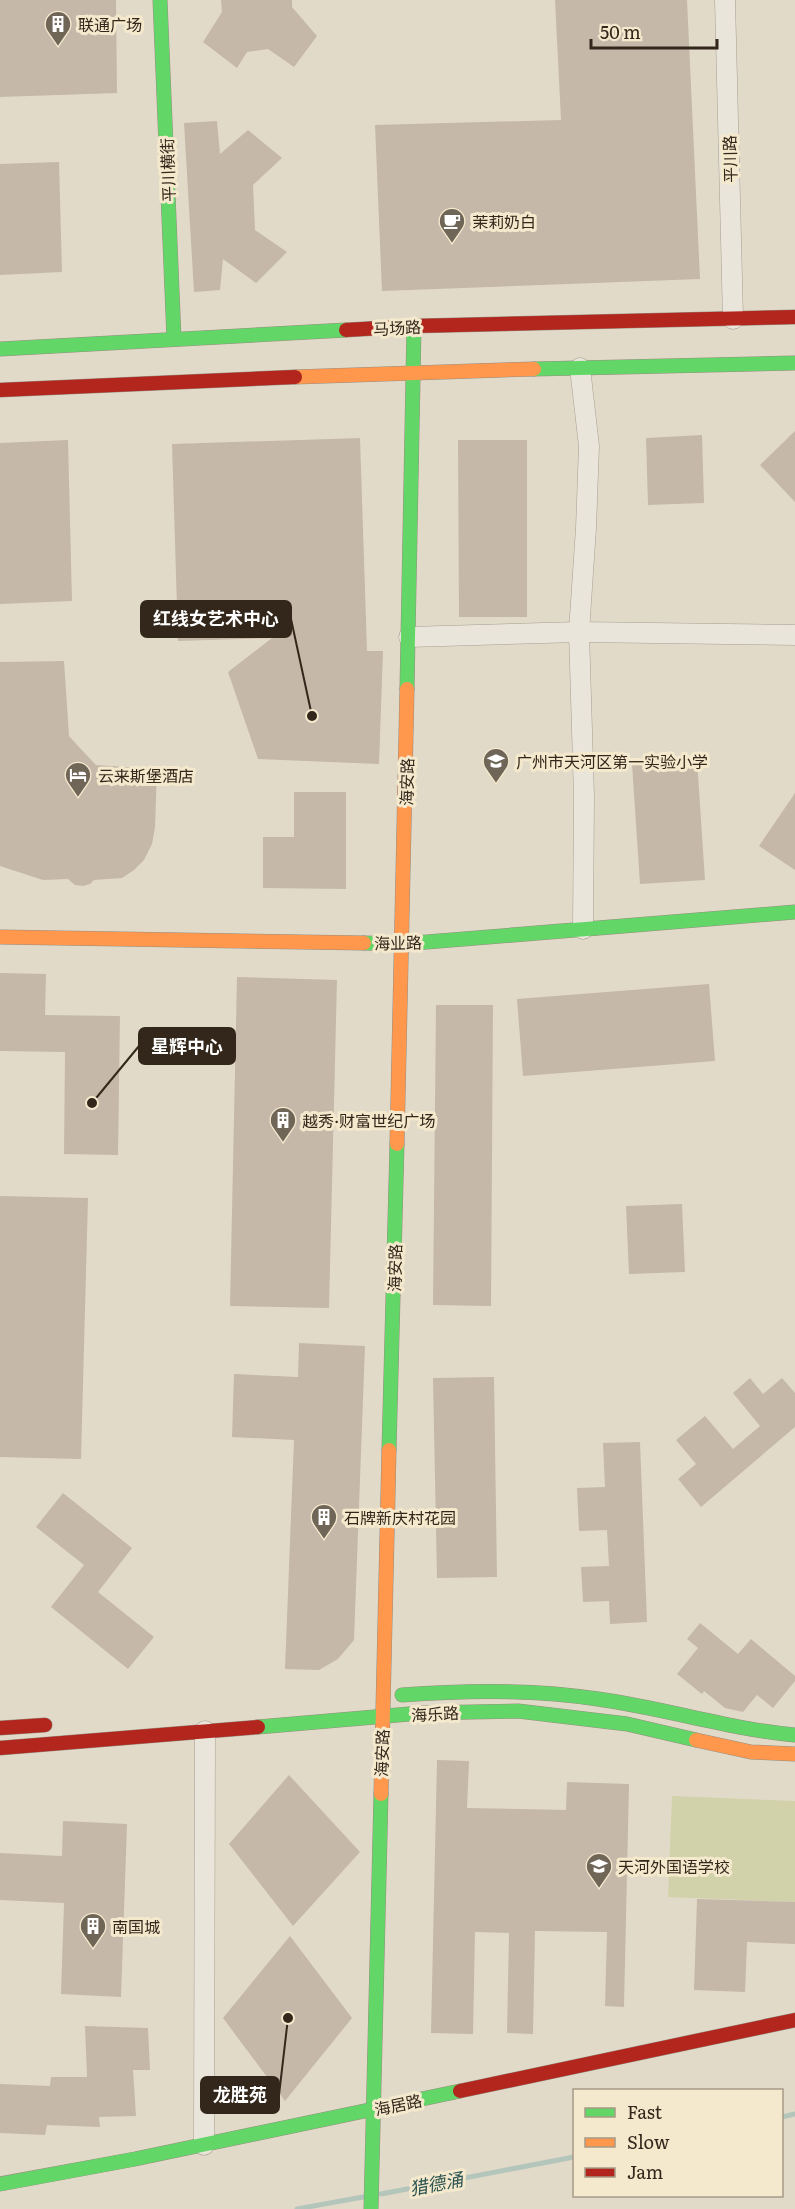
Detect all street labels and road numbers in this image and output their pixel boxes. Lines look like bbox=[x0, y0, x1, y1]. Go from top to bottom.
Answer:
street label: 平川路 bbox=[717, 135, 741, 183]
street label: 平川横街 bbox=[154, 138, 180, 202]
street label: 马场路 bbox=[372, 314, 422, 340]
street label: 海安路 bbox=[394, 758, 418, 806]
street label: 海业路 bbox=[374, 930, 422, 954]
street label: 海安路 bbox=[382, 1244, 406, 1292]
street label: 海乐路 bbox=[410, 1700, 460, 1726]
street label: 海安路 bbox=[368, 1729, 394, 1777]
street label: 海居路 bbox=[372, 2087, 424, 2121]

